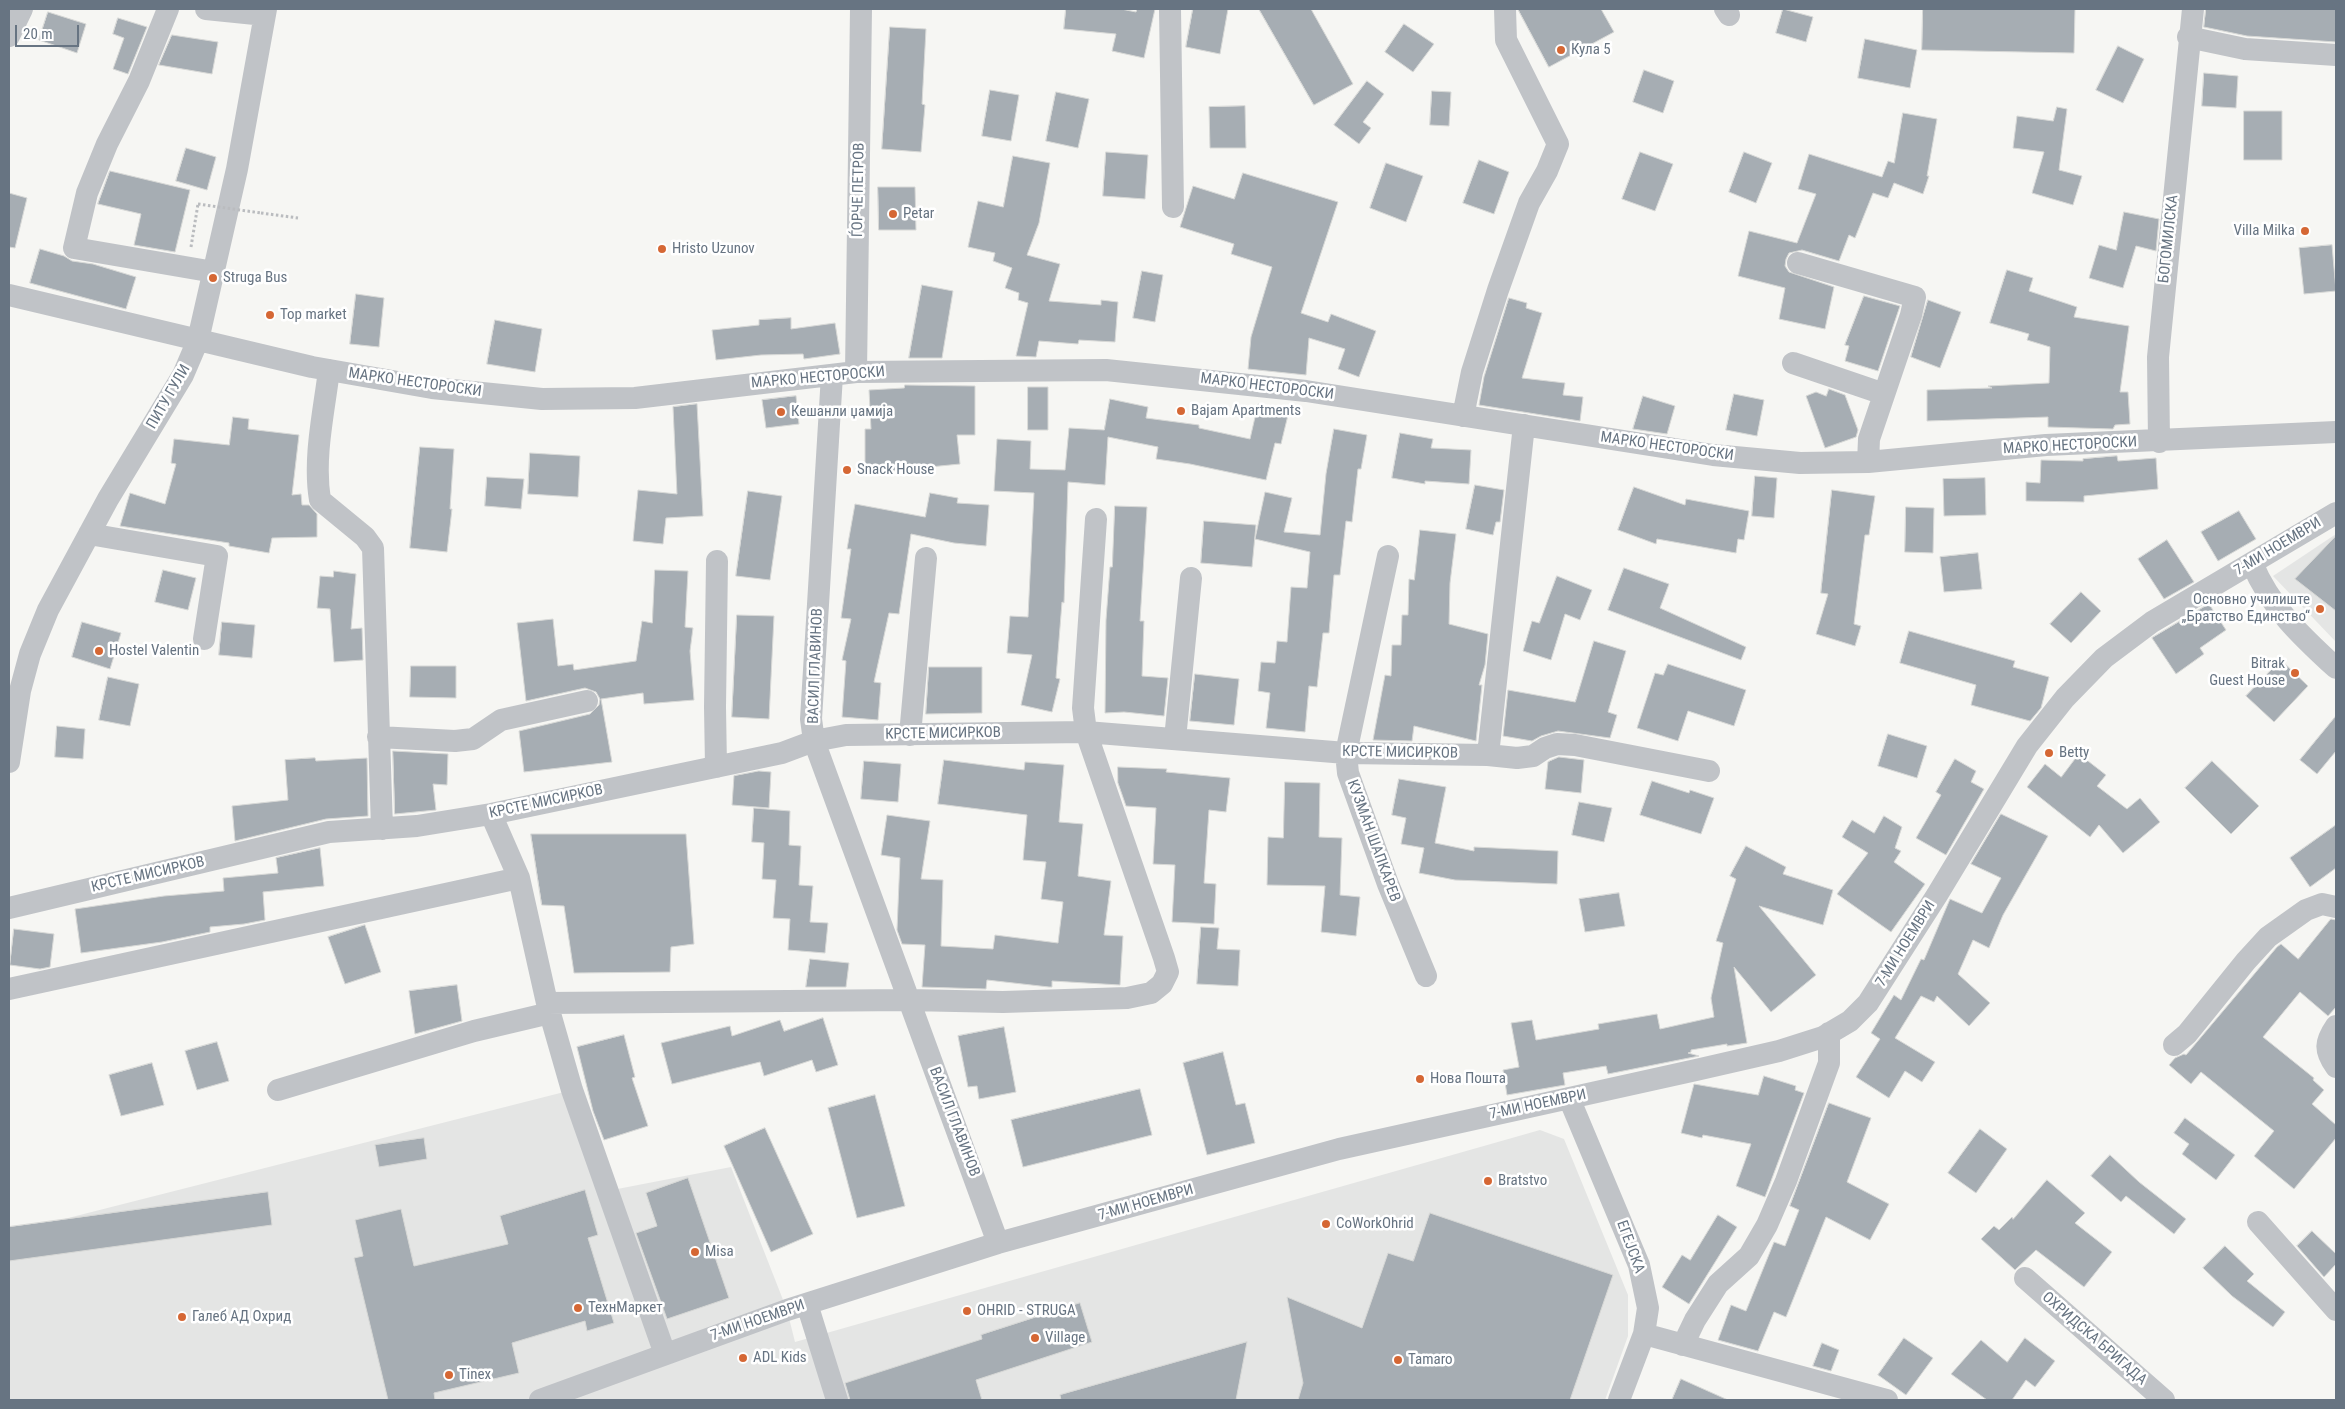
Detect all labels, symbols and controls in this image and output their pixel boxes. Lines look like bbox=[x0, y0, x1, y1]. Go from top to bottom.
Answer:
scale bar bbox=[18, 15, 81, 47]
text: 20 m bbox=[23, 25, 53, 43]
place label: Кула 5 bbox=[1571, 41, 1611, 59]
marker: Кула 5 bbox=[1555, 44, 1567, 56]
street label: ЃОРЧЕ ПЕТРОВ bbox=[849, 143, 869, 237]
street label: БОГОМИЛСКА bbox=[2155, 194, 2183, 284]
place label: Petar bbox=[903, 205, 934, 223]
marker: Petar bbox=[887, 208, 899, 220]
place label: Villa Milka bbox=[2233, 222, 2295, 240]
marker: Villa Milka bbox=[2299, 225, 2311, 237]
place label: Hristo Uzunov bbox=[672, 240, 755, 258]
marker: Hristo Uzunov bbox=[656, 243, 668, 255]
place label: Struga Bus bbox=[223, 269, 287, 287]
marker: Struga Bus bbox=[207, 272, 219, 284]
place label: Top market bbox=[280, 306, 347, 324]
marker: Top market bbox=[264, 309, 276, 321]
street label: ПИТУ ГУЛИ bbox=[143, 362, 195, 432]
street label: МАРКО НЕСТОРОСКИ bbox=[750, 363, 886, 393]
street label: МАРКО НЕСТОРОСКИ bbox=[347, 365, 483, 401]
street label: МАРКО НЕСТОРОСКИ bbox=[1199, 370, 1335, 404]
place label: Bajam Apartments bbox=[1191, 402, 1301, 420]
place label: Кешанли џамија bbox=[791, 403, 893, 421]
marker: Bajam Apartments bbox=[1175, 405, 1187, 417]
marker: Кешанли џамија bbox=[775, 406, 787, 418]
street label: МАРКО НЕСТОРОСКИ bbox=[1599, 429, 1735, 465]
street label: МАРКО НЕСТОРОСКИ bbox=[2002, 433, 2138, 459]
place label: Snack House bbox=[857, 461, 934, 479]
marker: Snack House bbox=[841, 464, 853, 476]
street label: 7-МИ НОЕМВРИ bbox=[2231, 514, 2325, 580]
place label: Основно училиште „Братство Единство“ bbox=[2182, 591, 2310, 626]
marker: Основно училиште „Братство Единство“ bbox=[2314, 603, 2326, 615]
street label: ВАСИЛ ГЛАВИНОВ bbox=[805, 608, 827, 724]
place label: Hostel Valentin bbox=[109, 642, 199, 660]
marker: Hostel Valentin bbox=[93, 645, 105, 657]
place label: Bitrak Guest House bbox=[2209, 655, 2285, 690]
marker: Bitrak Guest House bbox=[2289, 667, 2301, 679]
street label: КРСТЕ МИСИРКОВ bbox=[885, 724, 1001, 744]
street label: КРСТЕ МИСИРКОВ bbox=[1342, 743, 1458, 763]
place label: Betty bbox=[2059, 744, 2089, 762]
marker: Betty bbox=[2043, 747, 2055, 759]
street label: КУЗМАН ШАПКАРЕВ bbox=[1343, 778, 1403, 904]
street label: КРСТЕ МИСИРКОВ bbox=[487, 781, 605, 823]
street label: КРСТЕ МИСИРКОВ bbox=[90, 853, 206, 897]
street label: 7-МИ НОЕМВРИ bbox=[1872, 898, 1940, 990]
street label: ВАСИЛ ГЛАВИНОВ bbox=[925, 1065, 983, 1179]
place label: Нова Пошта bbox=[1430, 1070, 1506, 1088]
marker: Нова Пошта bbox=[1414, 1073, 1426, 1085]
street label: 7-МИ НОЕМВРИ bbox=[1488, 1086, 1588, 1124]
place label: Bratstvo bbox=[1498, 1172, 1547, 1190]
marker: Bratstvo bbox=[1482, 1175, 1494, 1187]
street label: 7-МИ НОЕМВРИ bbox=[1096, 1181, 1196, 1225]
place label: CoWorkOhrid bbox=[1336, 1215, 1414, 1233]
marker: CoWorkOhrid bbox=[1320, 1218, 1332, 1230]
street label: ЕГЕЈСКА bbox=[1612, 1218, 1648, 1276]
place label: Misa bbox=[705, 1243, 734, 1261]
marker: Misa bbox=[689, 1246, 701, 1258]
street label: ОХРИДСКА БРИГАДА bbox=[2038, 1289, 2150, 1389]
street label: 7-МИ НОЕМВРИ bbox=[709, 1297, 807, 1345]
place label: ТехнМаркет bbox=[588, 1299, 663, 1317]
marker: ТехнМаркет bbox=[572, 1302, 584, 1314]
place label: OHRID - STRUGA bbox=[977, 1302, 1076, 1320]
marker: OHRID - STRUGA bbox=[961, 1305, 973, 1317]
place label: Галеб АД Охрид bbox=[192, 1308, 291, 1326]
marker: Галеб АД Охрид bbox=[176, 1311, 188, 1323]
place label: Village bbox=[1045, 1329, 1085, 1347]
marker: Village bbox=[1029, 1332, 1041, 1344]
place label: ADL Kids bbox=[753, 1349, 807, 1367]
place label: Tamaro bbox=[1408, 1351, 1453, 1369]
marker: ADL Kids bbox=[737, 1352, 749, 1364]
marker: Tamaro bbox=[1392, 1354, 1404, 1366]
place label: Tinex bbox=[459, 1366, 491, 1384]
marker: Tinex bbox=[443, 1369, 455, 1381]

